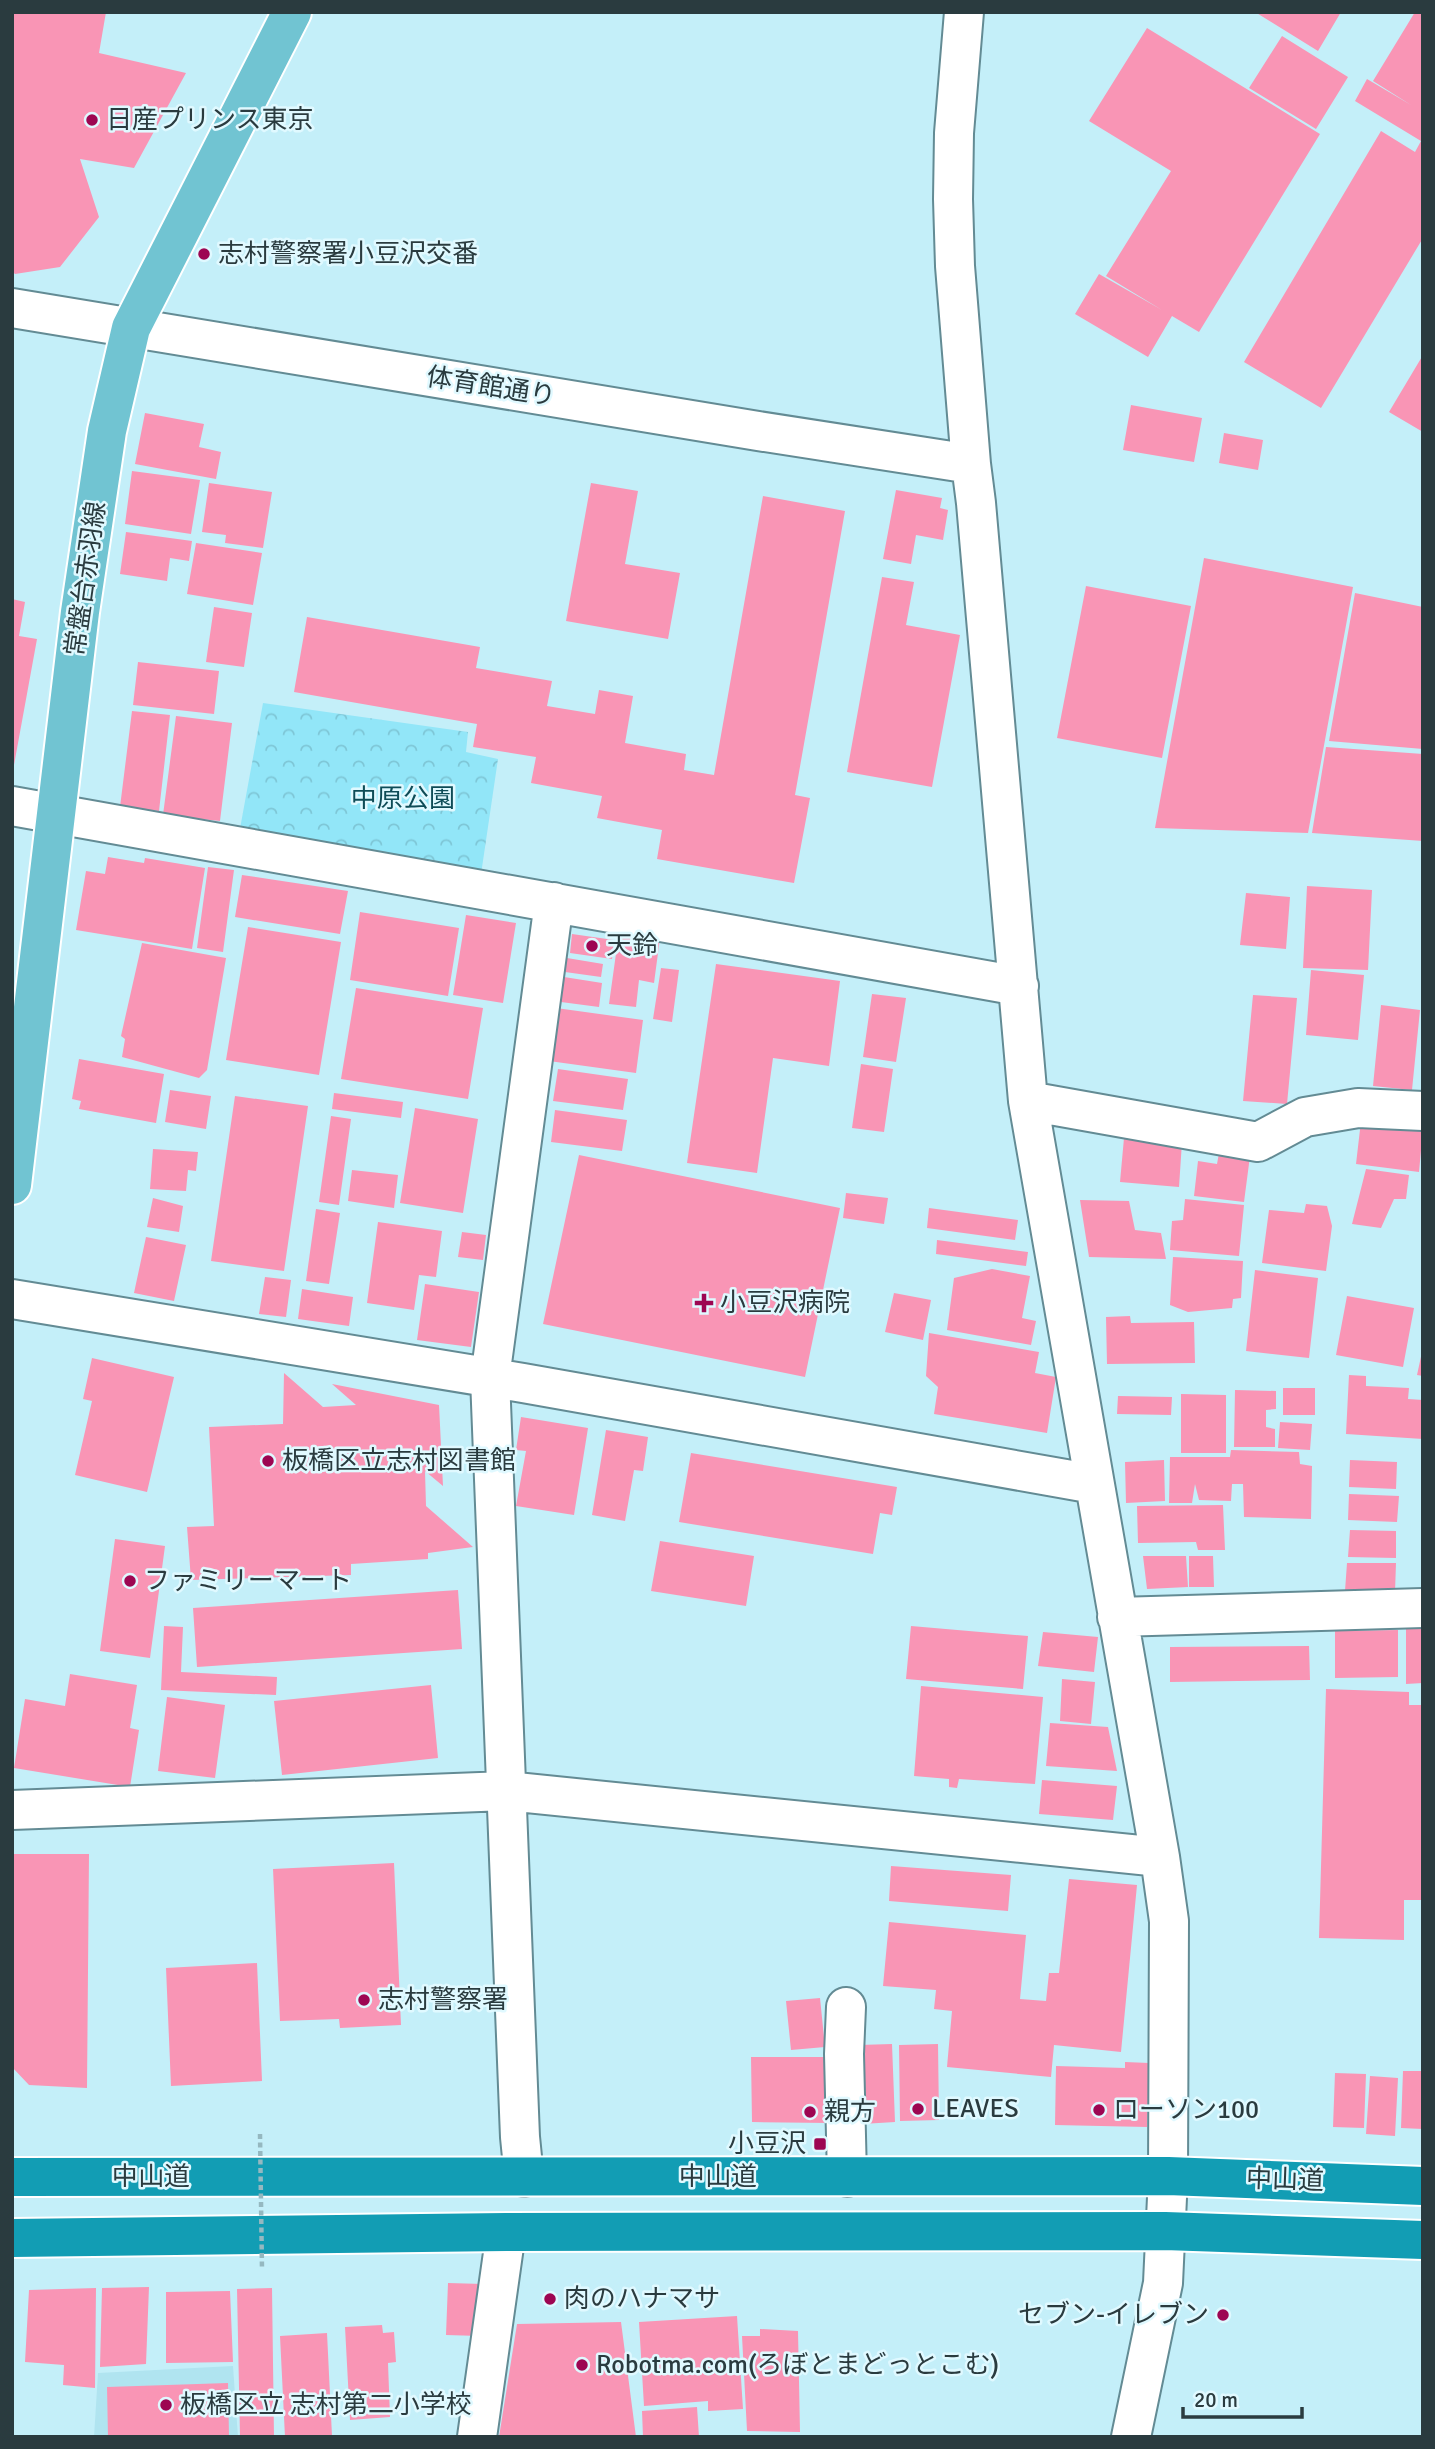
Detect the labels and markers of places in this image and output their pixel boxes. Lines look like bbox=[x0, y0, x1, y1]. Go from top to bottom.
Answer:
place label: 日産プリンス東京 bbox=[106, 104, 313, 136]
marker: 日産プリンス東京 bbox=[84, 112, 100, 128]
place label: 志村警察署小豆沢交番 bbox=[218, 238, 478, 270]
marker: 志村警察署小豆沢交番 bbox=[196, 246, 212, 262]
place label: 天鈴 bbox=[606, 930, 658, 962]
marker: 天鈴 bbox=[584, 938, 600, 954]
place label: 小豆沢病院 bbox=[720, 1287, 850, 1319]
marker: 小豆沢病院 bbox=[694, 1293, 714, 1313]
place label: 板橋区立志村図書館 bbox=[282, 1445, 516, 1477]
marker: 板橋区立志村図書館 bbox=[260, 1453, 276, 1469]
place label: ファミリーマート bbox=[144, 1565, 352, 1597]
marker: ファミリーマート bbox=[122, 1573, 138, 1589]
place label: 志村警察署 bbox=[378, 1984, 508, 2016]
marker: 志村警察署 bbox=[356, 1992, 372, 2008]
place label: LEAVES bbox=[932, 2093, 1019, 2125]
place label: ローソン100 bbox=[1113, 2094, 1259, 2126]
place label: 親方 bbox=[824, 2096, 876, 2128]
marker: LEAVES bbox=[910, 2101, 926, 2117]
marker: ローソン100 bbox=[1091, 2102, 1107, 2118]
marker: 親方 bbox=[802, 2104, 818, 2120]
place label: 小豆沢 bbox=[728, 2128, 806, 2160]
marker: 小豆沢 bbox=[812, 2136, 828, 2152]
place label: 肉のハナマサ bbox=[564, 2283, 720, 2315]
marker: 肉のハナマサ bbox=[542, 2291, 558, 2307]
place label: セブン-イレブン bbox=[1018, 2299, 1209, 2331]
marker: セブン-イレブン bbox=[1215, 2307, 1231, 2323]
place label: Robotma.com(ろぼとまどっとこむ) bbox=[596, 2349, 999, 2381]
marker: Robotma.com(ろぼとまどっとこむ) bbox=[574, 2357, 590, 2373]
place label: 板橋区立 志村第二小学校 bbox=[180, 2389, 472, 2421]
marker: 板橋区立 志村第二小学校 bbox=[158, 2397, 174, 2413]

